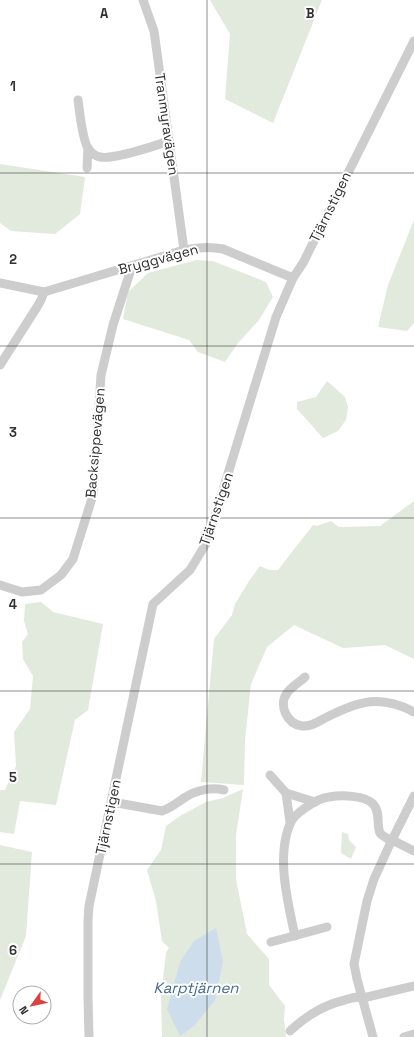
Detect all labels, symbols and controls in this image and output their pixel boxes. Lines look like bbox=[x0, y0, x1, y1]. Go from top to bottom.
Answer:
text: A bbox=[100, 5, 109, 22]
text: B bbox=[306, 5, 315, 22]
street label: Tranmyravägen bbox=[151, 72, 183, 176]
text: 1 bbox=[10, 78, 16, 95]
street label: Tjärnstigen bbox=[305, 169, 355, 245]
street label: Bryggvägen bbox=[116, 240, 200, 278]
text: 2 bbox=[9, 251, 17, 268]
street label: Backsippevägen bbox=[81, 387, 109, 499]
text: 3 bbox=[9, 424, 17, 441]
street label: Tjärnstigen bbox=[195, 470, 237, 548]
text: 4 bbox=[9, 596, 17, 613]
text: 5 bbox=[9, 769, 17, 786]
street label: Tjärnstigen bbox=[91, 778, 125, 856]
text: 6 bbox=[9, 942, 17, 959]
water label: Karptjärnen bbox=[154, 978, 239, 997]
north arrow bbox=[12, 985, 52, 1025]
text: N bbox=[16, 1004, 31, 1017]

